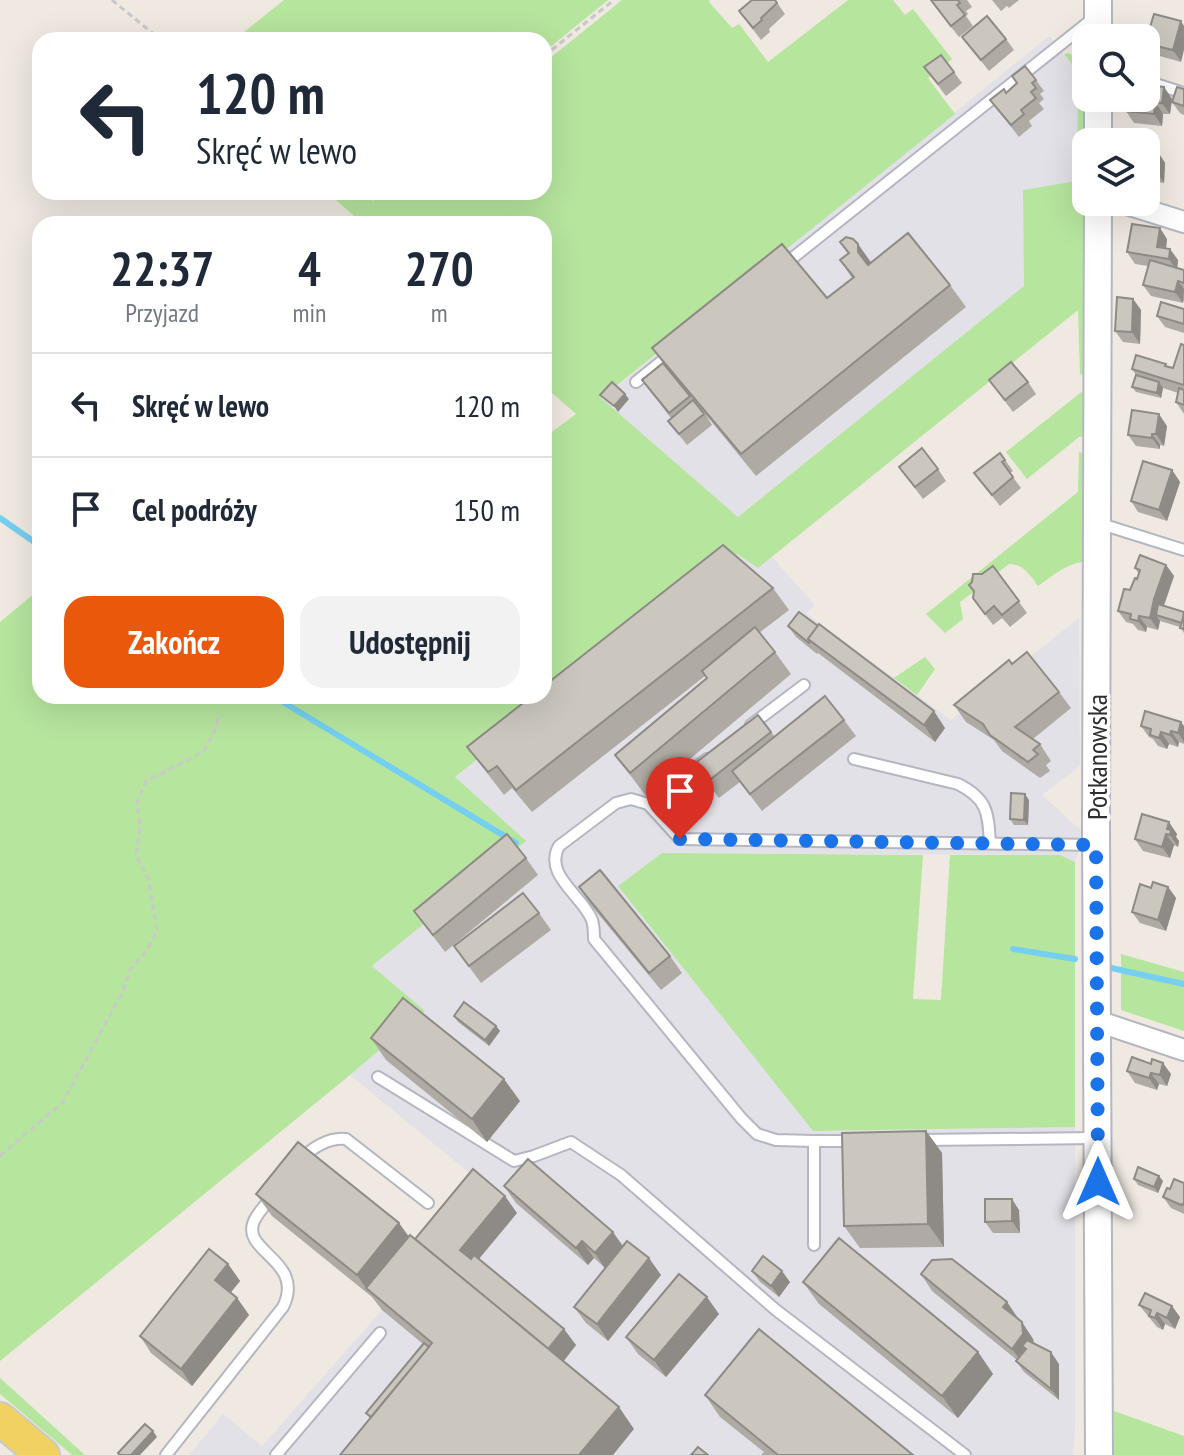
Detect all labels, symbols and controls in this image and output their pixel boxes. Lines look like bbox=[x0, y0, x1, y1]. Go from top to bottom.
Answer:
map controls bbox=[1072, 24, 1160, 216]
button: search bbox=[1072, 24, 1160, 112]
text: 120 m bbox=[196, 57, 325, 129]
icon: left bbox=[64, 64, 168, 168]
text: Skręć w lewo bbox=[196, 127, 357, 174]
button: layers bbox=[1072, 128, 1160, 216]
text: 22:37 bbox=[110, 237, 214, 299]
text: 4 bbox=[298, 237, 321, 299]
text: 270 bbox=[405, 237, 474, 299]
text: Przyjazd bbox=[125, 296, 199, 329]
text: min bbox=[292, 296, 326, 329]
text: m bbox=[431, 296, 448, 329]
icon: left bbox=[64, 383, 108, 427]
text: Skręć w lewo bbox=[132, 386, 269, 425]
text: 120 m bbox=[454, 386, 520, 425]
icon: arrive bbox=[64, 487, 108, 531]
text: Cel podróży bbox=[132, 490, 257, 529]
text: 150 m bbox=[454, 490, 520, 529]
button: Zakończ bbox=[64, 596, 284, 688]
button: Udostępnij bbox=[300, 596, 520, 688]
street label: Potkanowska bbox=[1078, 694, 1115, 820]
pin bbox=[646, 757, 714, 839]
icon: arrive bbox=[658, 769, 702, 813]
position arrow bbox=[1056, 1140, 1140, 1224]

